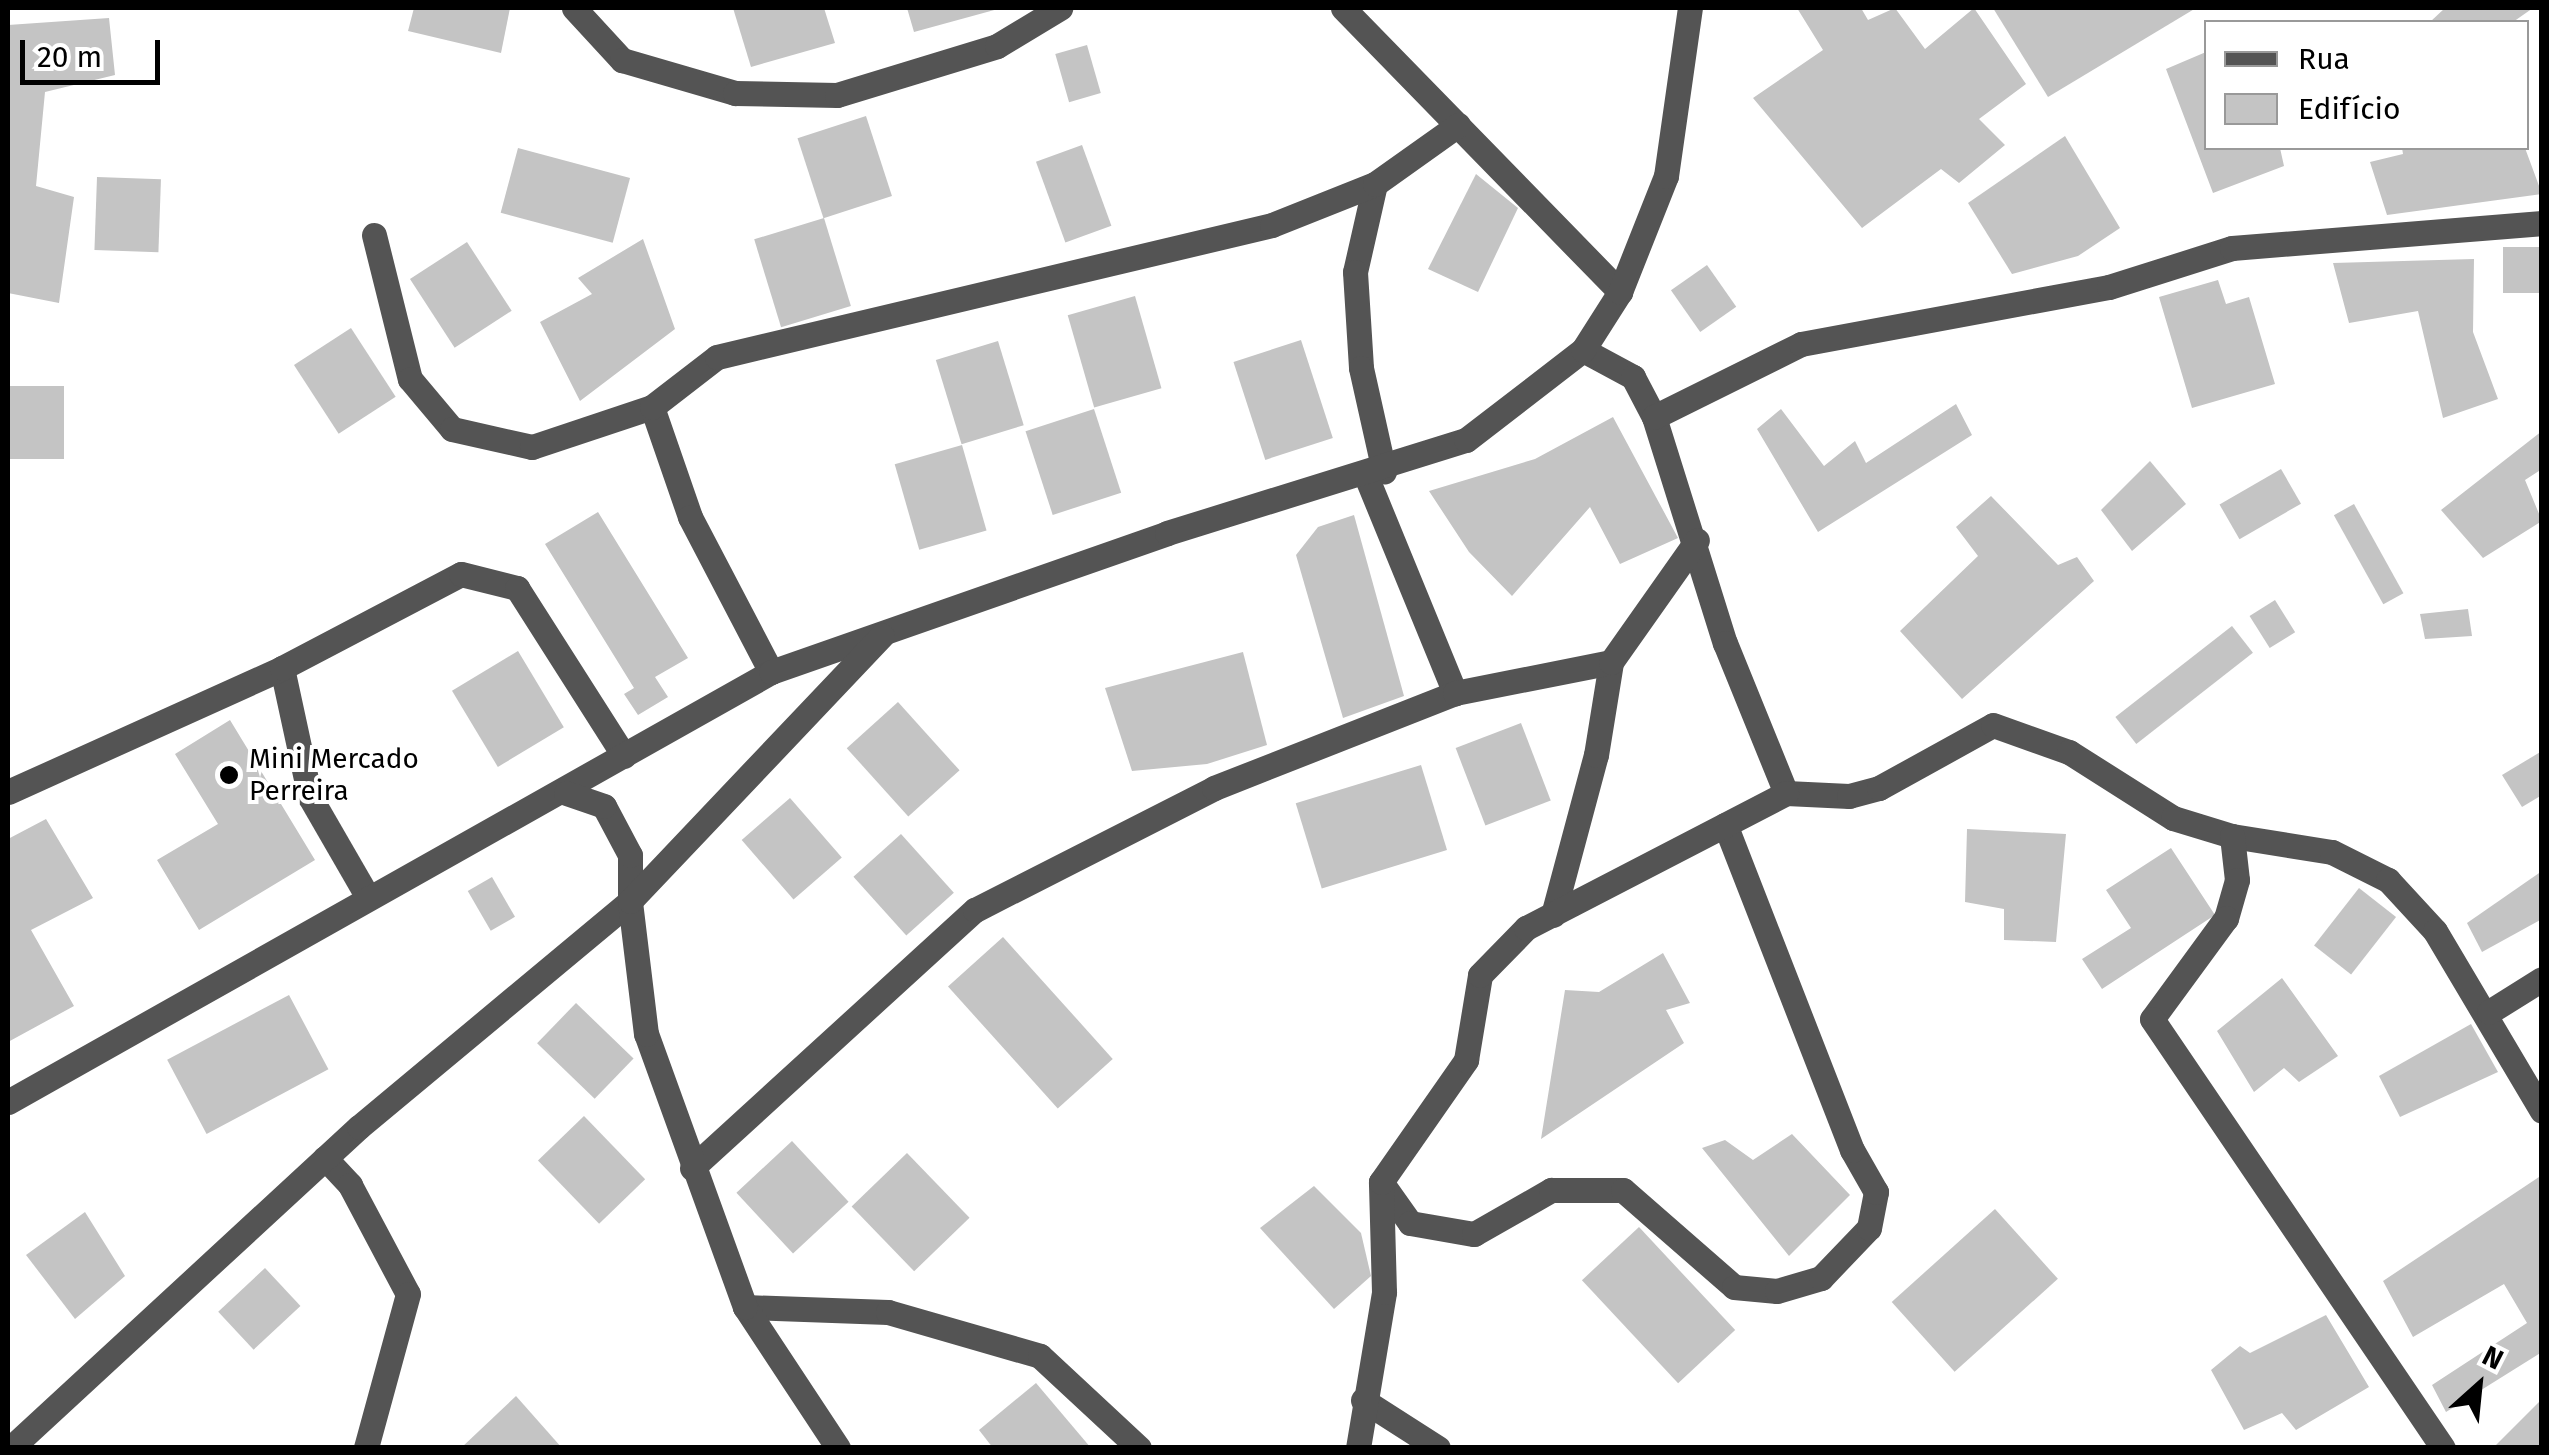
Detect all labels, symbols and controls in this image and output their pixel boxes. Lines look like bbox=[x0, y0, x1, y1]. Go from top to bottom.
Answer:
scale bar bbox=[25, 20, 165, 82]
legend bbox=[2204, 20, 2529, 150]
text: 20 m bbox=[37, 39, 102, 75]
text: Rua bbox=[2298, 41, 2350, 77]
text: Edifício bbox=[2298, 91, 2400, 127]
place label: Mini Mercado Perreira bbox=[249, 742, 419, 808]
marker: Mini Mercado Perreira bbox=[218, 764, 240, 786]
north arrow bbox=[2429, 1335, 2529, 1435]
text: N bbox=[2477, 1339, 2509, 1377]

